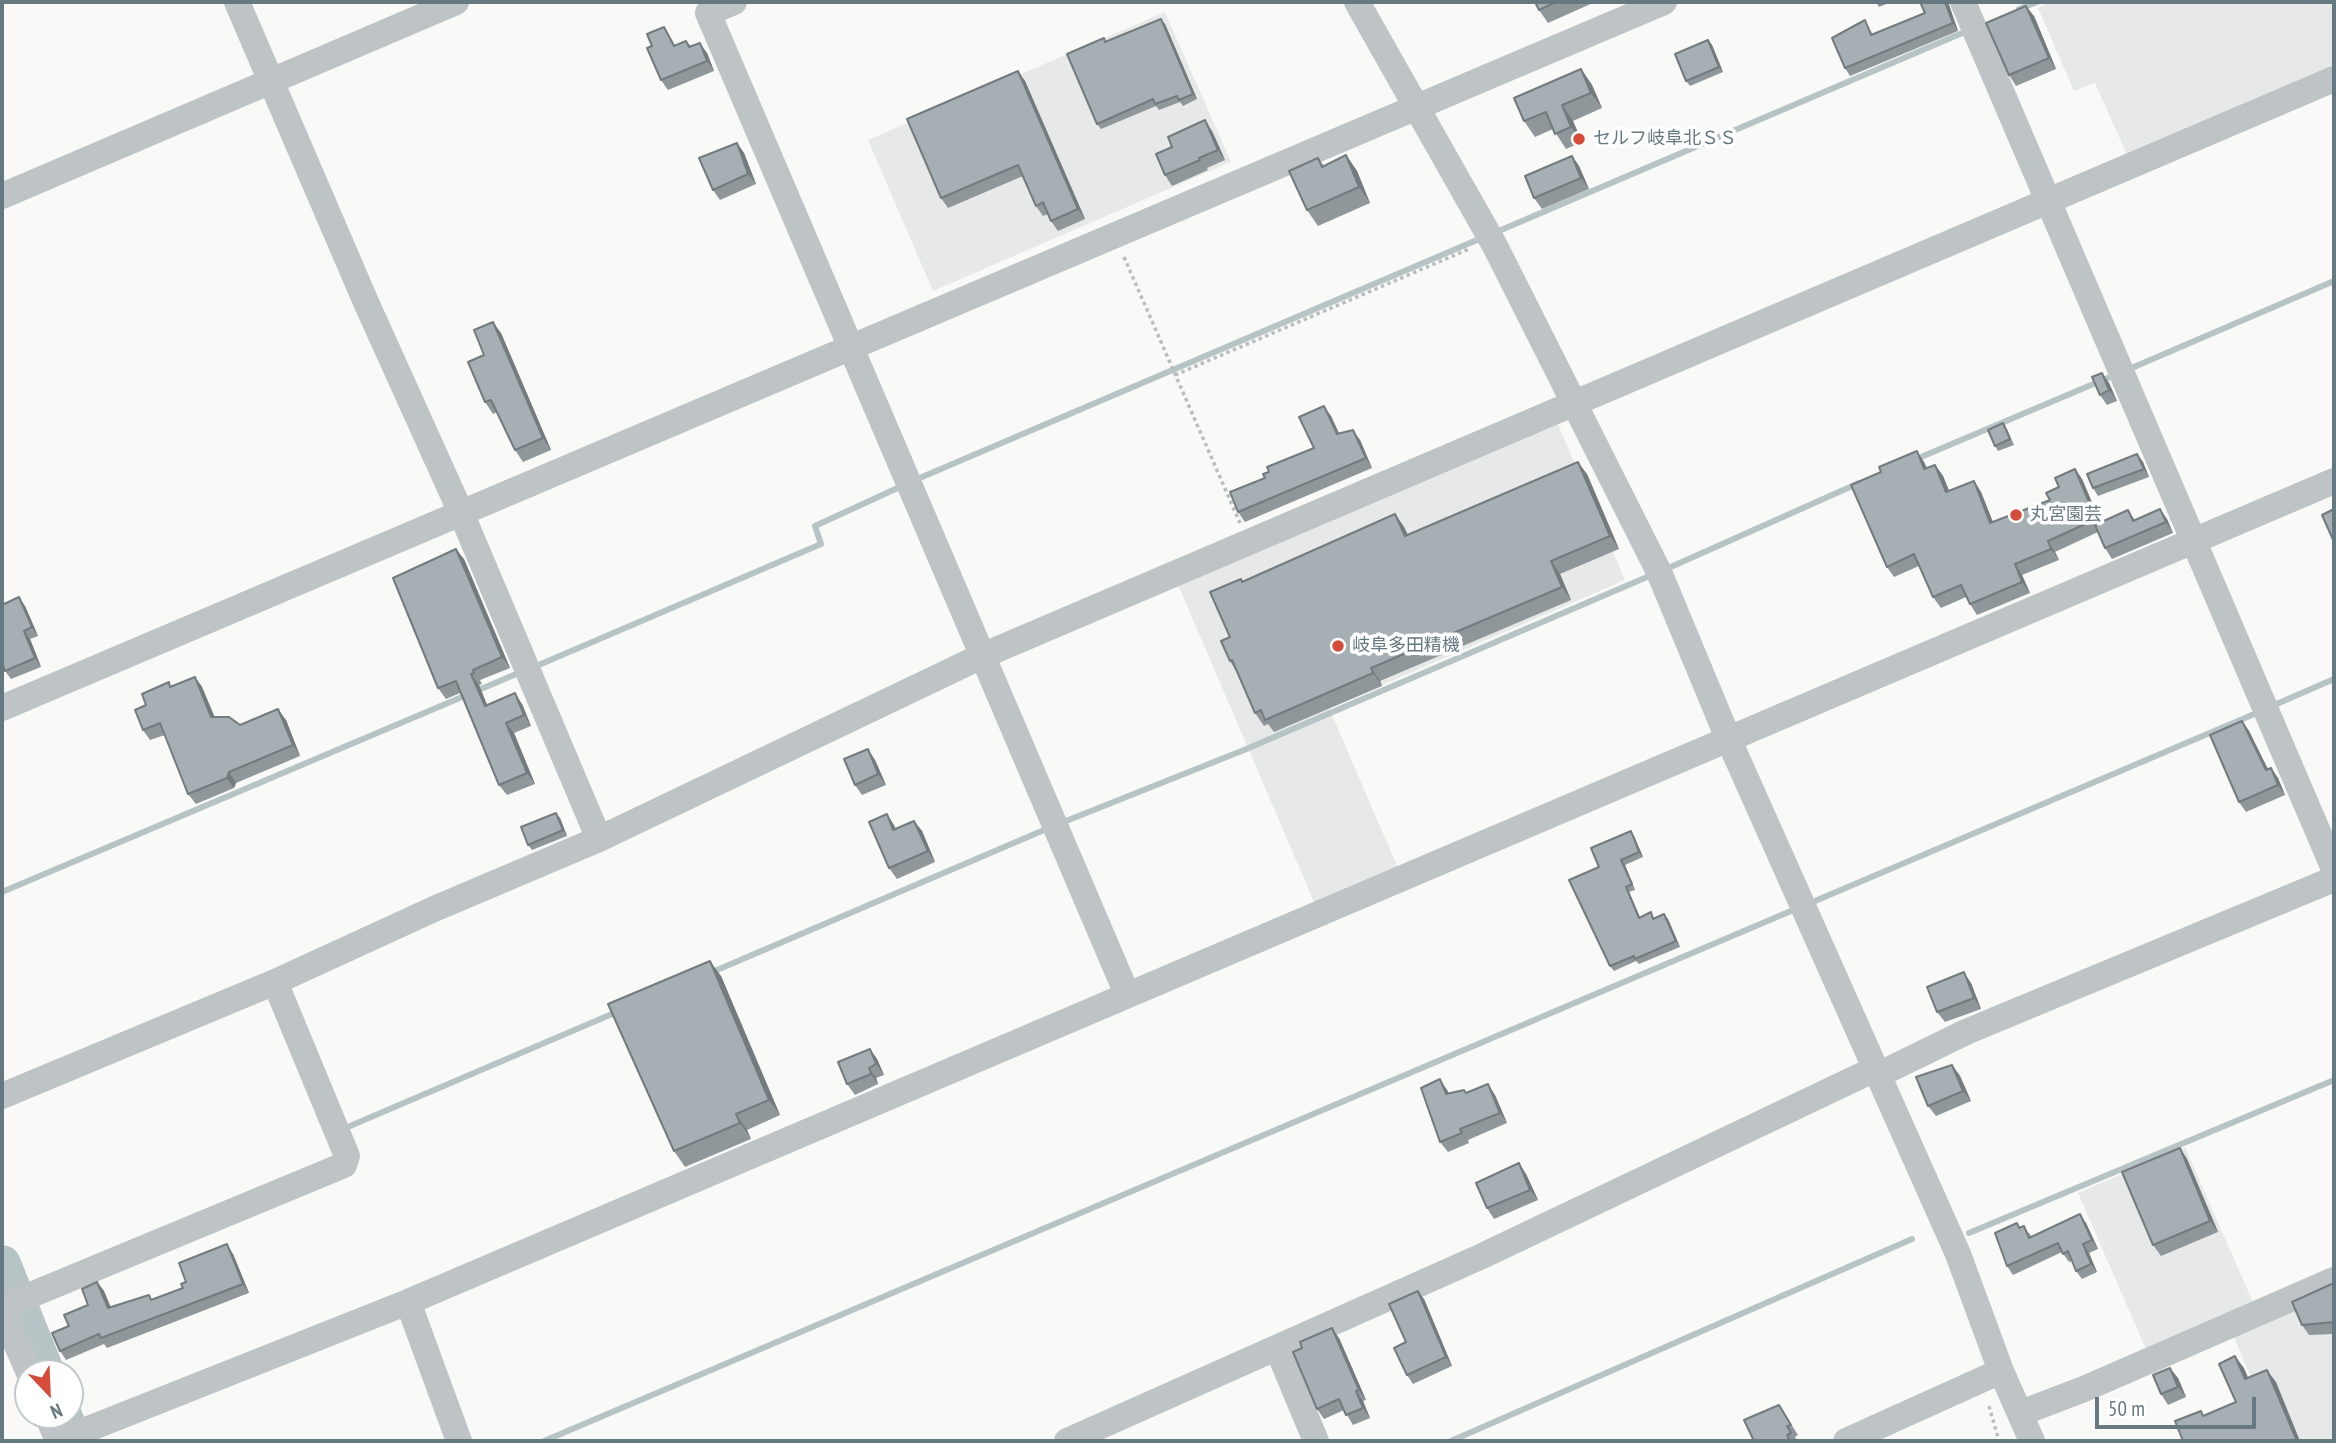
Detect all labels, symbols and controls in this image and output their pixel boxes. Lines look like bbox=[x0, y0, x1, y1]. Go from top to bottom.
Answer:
place label: セルフ岐阜北ＳＳ bbox=[1593, 128, 1737, 150]
marker: セルフ岐阜北ＳＳ bbox=[1571, 131, 1587, 147]
place label: 丸宮園芸 bbox=[2030, 504, 2102, 526]
marker: 丸宮園芸 bbox=[2008, 507, 2024, 523]
place label: 岐阜多田精機 bbox=[1352, 635, 1460, 657]
marker: 岐阜多田精機 bbox=[1330, 638, 1346, 654]
north arrow bbox=[14, 1359, 84, 1429]
scale bar bbox=[2098, 1384, 2259, 1428]
text: 50 m bbox=[2108, 1395, 2145, 1422]
text: N bbox=[47, 1398, 66, 1425]

